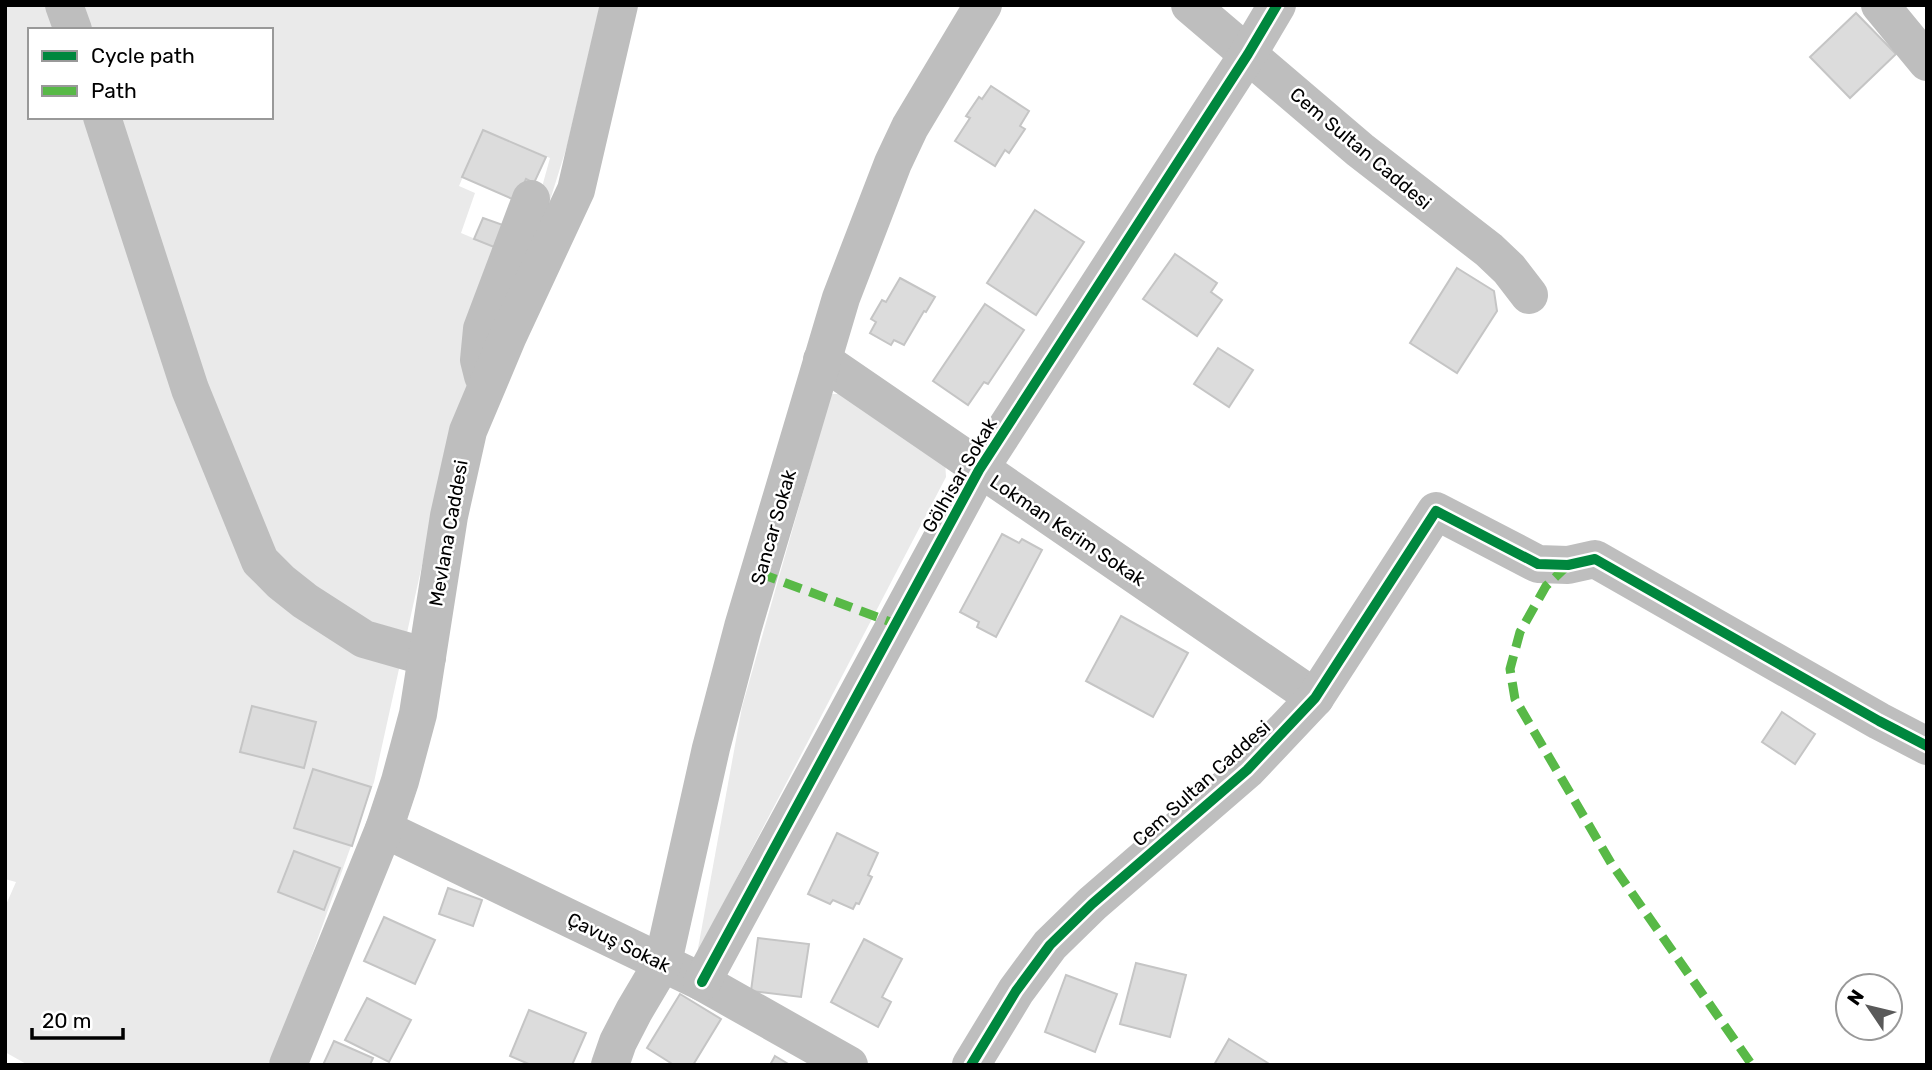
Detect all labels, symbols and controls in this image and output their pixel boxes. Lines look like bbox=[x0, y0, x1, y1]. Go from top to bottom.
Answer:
legend bbox=[28, 28, 273, 119]
text: Cycle path bbox=[91, 43, 195, 68]
text: Path bbox=[91, 78, 137, 103]
street label: Cem Sultan Caddesi bbox=[1285, 83, 1436, 214]
street label: Gölhisar Sokak bbox=[917, 414, 1002, 537]
street label: Mevlana Caddesi bbox=[424, 458, 473, 608]
street label: Sancar Sokak bbox=[746, 467, 801, 587]
street label: Lokman Kerim Sokak bbox=[986, 470, 1150, 591]
street label: Cem Sultan Caddesi bbox=[1128, 715, 1275, 851]
street label: Çavuş Sokak bbox=[563, 908, 674, 977]
north arrow bbox=[1834, 972, 1904, 1042]
text: N bbox=[1842, 985, 1869, 1010]
scale bar bbox=[32, 996, 122, 1040]
text: 20 m bbox=[42, 1008, 91, 1033]

